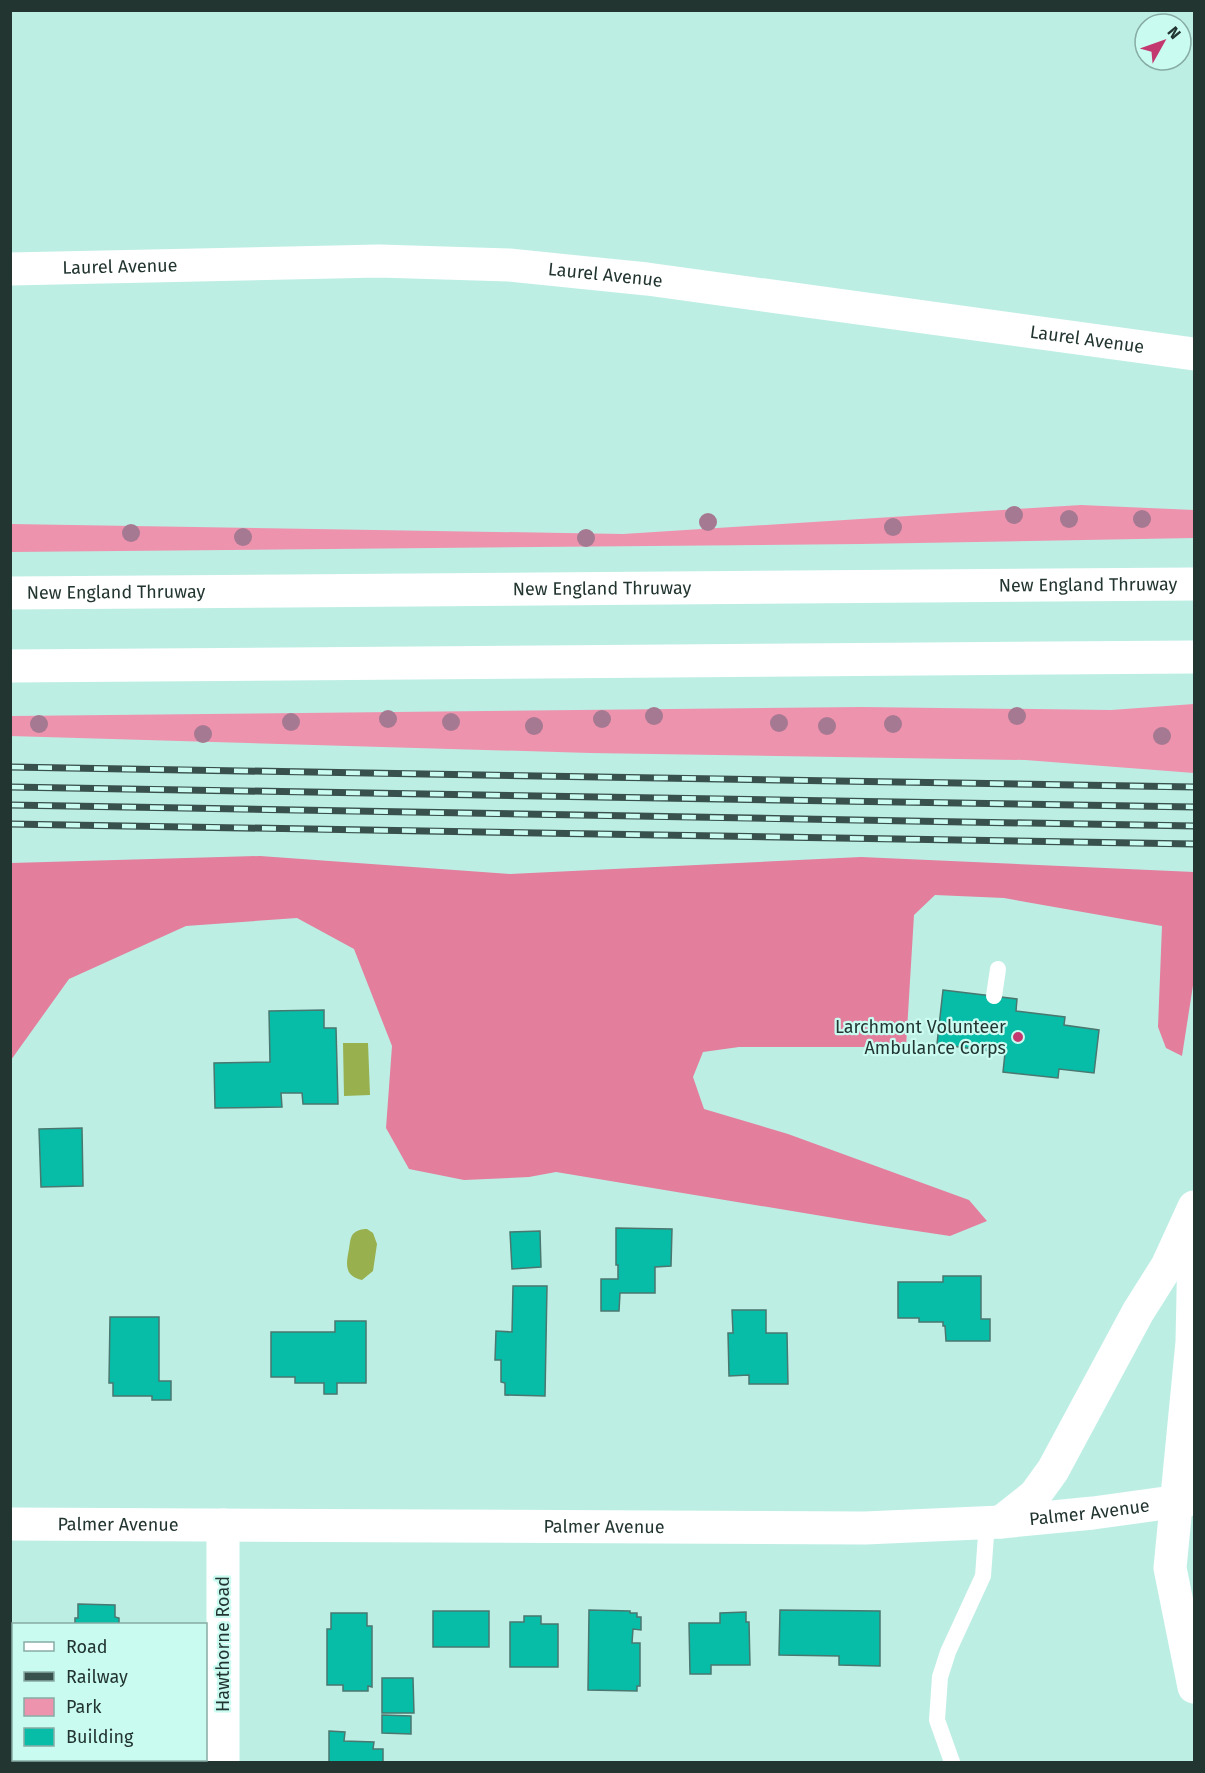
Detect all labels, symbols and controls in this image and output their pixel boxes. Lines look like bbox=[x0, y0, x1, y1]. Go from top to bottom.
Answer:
north arrow bbox=[1133, 12, 1193, 72]
text: N bbox=[1163, 23, 1185, 43]
street label: Laurel Avenue bbox=[62, 254, 178, 279]
street label: Laurel Avenue bbox=[547, 258, 664, 292]
street label: Laurel Avenue bbox=[1028, 321, 1146, 358]
street label: New England Thruway bbox=[999, 573, 1178, 596]
street label: New England Thruway bbox=[513, 577, 692, 600]
street label: New England Thruway bbox=[27, 581, 206, 604]
place label: Larchmont Volunteer Ambulance Corps bbox=[835, 1016, 1006, 1059]
marker: Larchmont Volunteer Ambulance Corps bbox=[1011, 1030, 1025, 1044]
street label: Palmer Avenue bbox=[1028, 1494, 1151, 1530]
street label: Palmer Avenue bbox=[57, 1513, 179, 1536]
street label: Palmer Avenue bbox=[543, 1515, 665, 1538]
street label: Hawthorne Road bbox=[212, 1576, 234, 1712]
legend bbox=[12, 1623, 207, 1761]
text: Road bbox=[66, 1636, 108, 1658]
text: Railway bbox=[66, 1666, 128, 1688]
text: Park bbox=[66, 1696, 102, 1718]
text: Building bbox=[66, 1726, 134, 1748]

